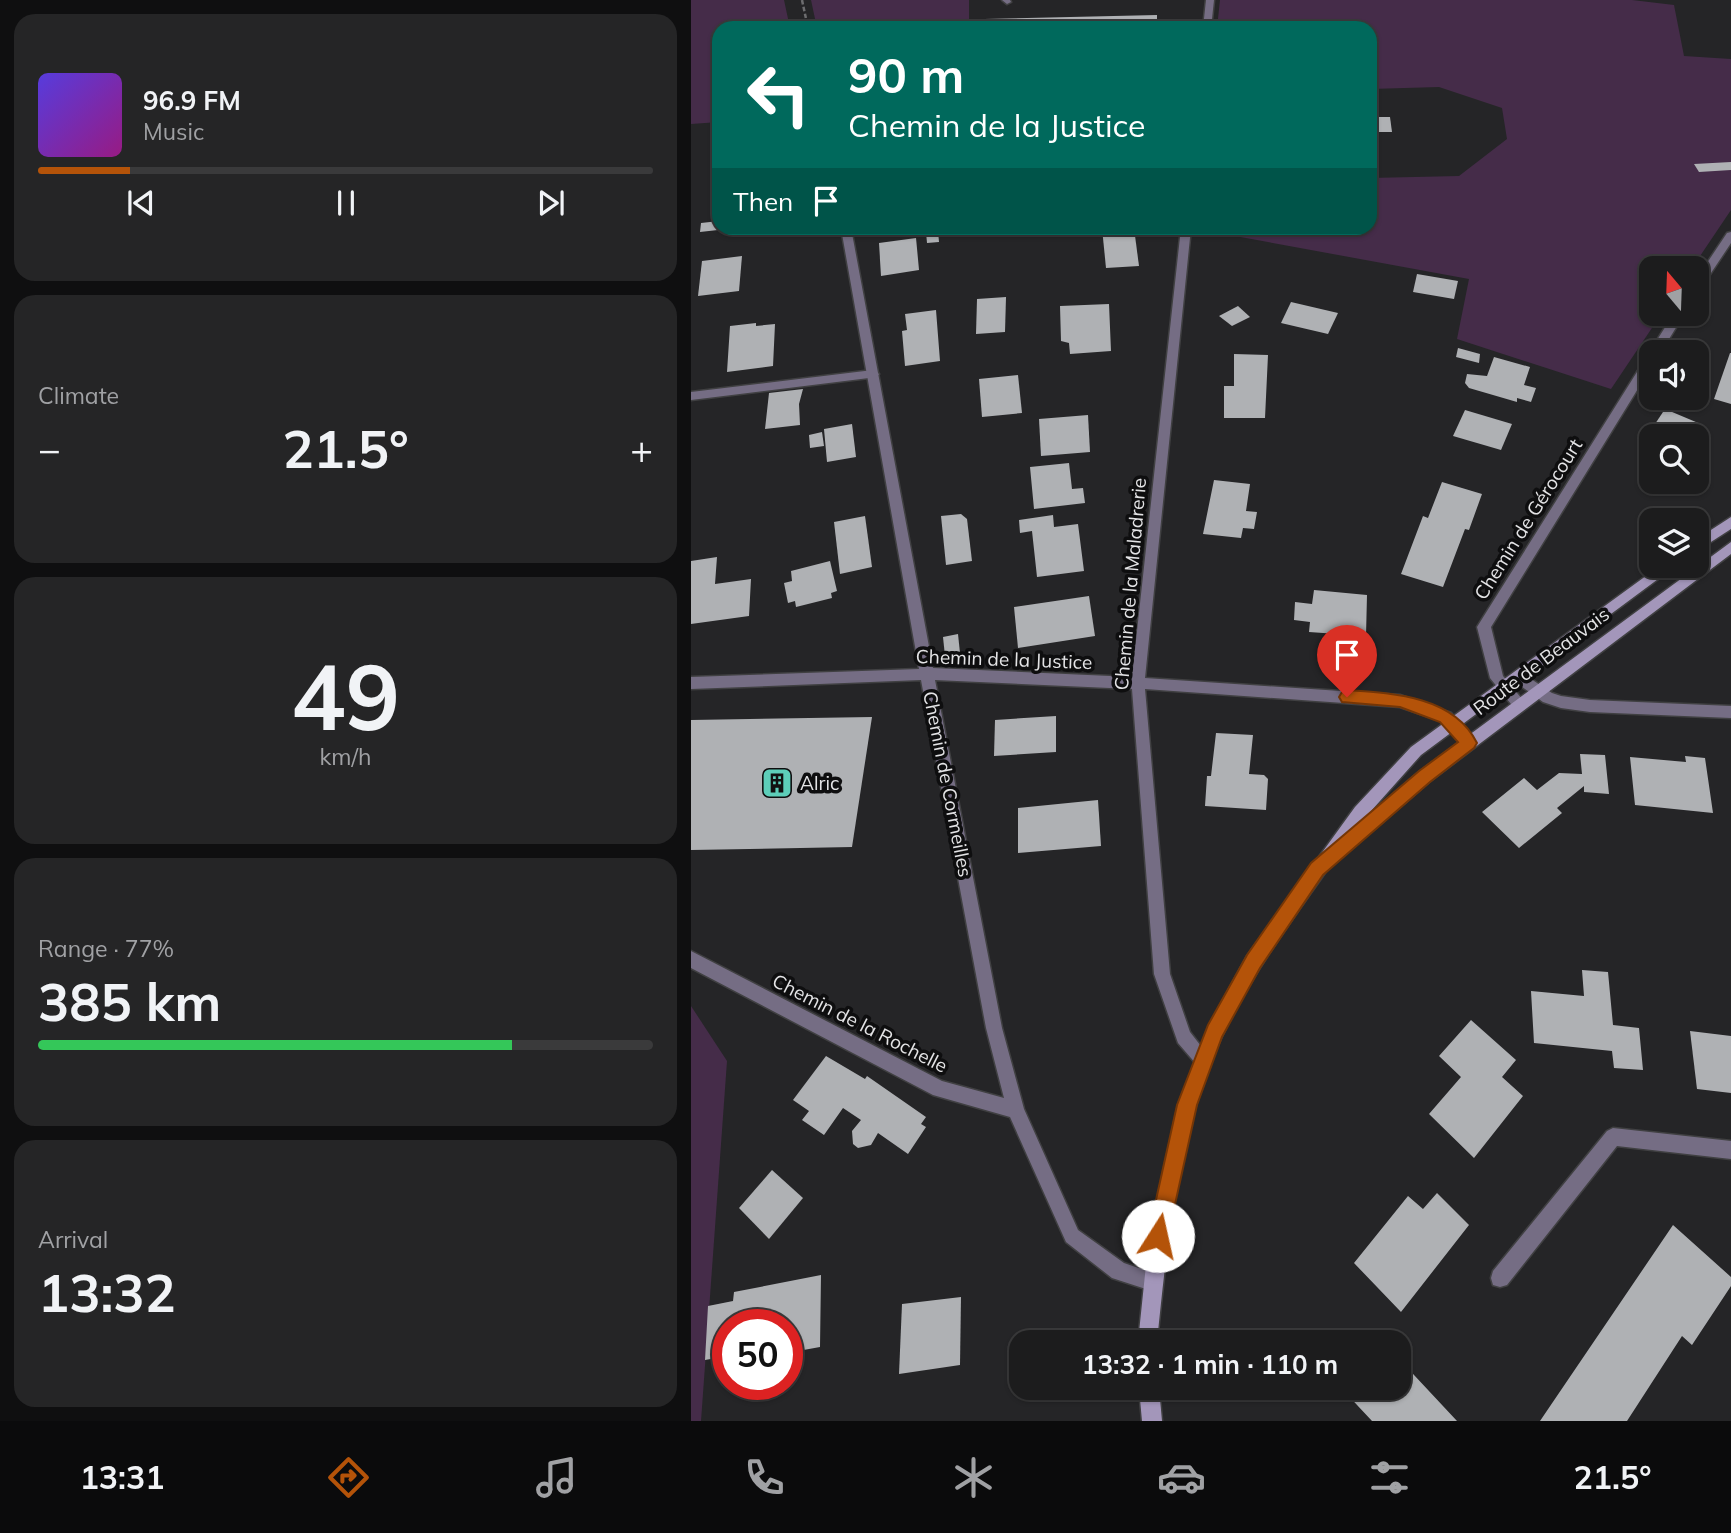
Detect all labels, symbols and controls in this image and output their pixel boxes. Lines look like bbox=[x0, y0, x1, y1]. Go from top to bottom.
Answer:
text: 90 m bbox=[848, 44, 964, 105]
icon: left bbox=[733, 49, 824, 140]
text: 96.9 FM bbox=[143, 84, 241, 117]
text: Chemin de la Justice bbox=[848, 105, 1145, 145]
text: Music bbox=[143, 117, 204, 146]
icon: arrive bbox=[807, 182, 845, 220]
icon: previous bbox=[122, 184, 160, 222]
icon: pause bbox=[327, 184, 365, 222]
icon: next bbox=[532, 184, 570, 222]
text: Then bbox=[733, 185, 793, 218]
north arrow bbox=[1639, 256, 1709, 326]
map controls bbox=[1639, 256, 1709, 578]
button: sound bbox=[1639, 340, 1709, 410]
text: Climate bbox=[38, 381, 119, 410]
text: 21.5° bbox=[282, 416, 409, 481]
button: search bbox=[1639, 424, 1709, 494]
text: − bbox=[38, 425, 61, 473]
text: + bbox=[630, 425, 653, 473]
street label: Chemin de Gérocourt bbox=[1469, 434, 1587, 604]
street label: Chemin de la Maladrerie bbox=[1109, 477, 1151, 691]
button: layers bbox=[1639, 508, 1709, 578]
street label: Route de Beauvais bbox=[1468, 602, 1614, 720]
pin bbox=[1317, 625, 1377, 697]
icon: arrive bbox=[1328, 636, 1366, 674]
text: 49 bbox=[291, 639, 400, 753]
street label: Chemin de la Justice bbox=[915, 644, 1093, 674]
street label: Chemin de Cormeilles bbox=[918, 689, 978, 879]
text: km/h bbox=[319, 742, 372, 771]
building icon: Alric bbox=[760, 766, 794, 800]
place label: Alric bbox=[800, 771, 839, 795]
text: Range · 77% bbox=[38, 934, 174, 963]
street label: Chemin de la Rochelle bbox=[768, 968, 952, 1078]
text: 385 km bbox=[38, 969, 221, 1034]
position arrow bbox=[1121, 1199, 1195, 1273]
text: Arrival bbox=[38, 1225, 108, 1254]
text: 13:32 bbox=[38, 1260, 176, 1325]
speed limit sign: 50 bbox=[712, 1309, 803, 1400]
text: 13:32 · 1 min · 110 m bbox=[1082, 1348, 1338, 1381]
icon: directions bbox=[324, 1453, 373, 1502]
icon: music bbox=[532, 1453, 581, 1502]
icon: phone bbox=[740, 1453, 789, 1502]
icon: climate bbox=[949, 1453, 998, 1502]
icon: car bbox=[1157, 1453, 1206, 1502]
icon: filters bbox=[1365, 1453, 1414, 1502]
text: 13:31 bbox=[80, 1457, 164, 1497]
text: 21.5° bbox=[1574, 1457, 1651, 1497]

